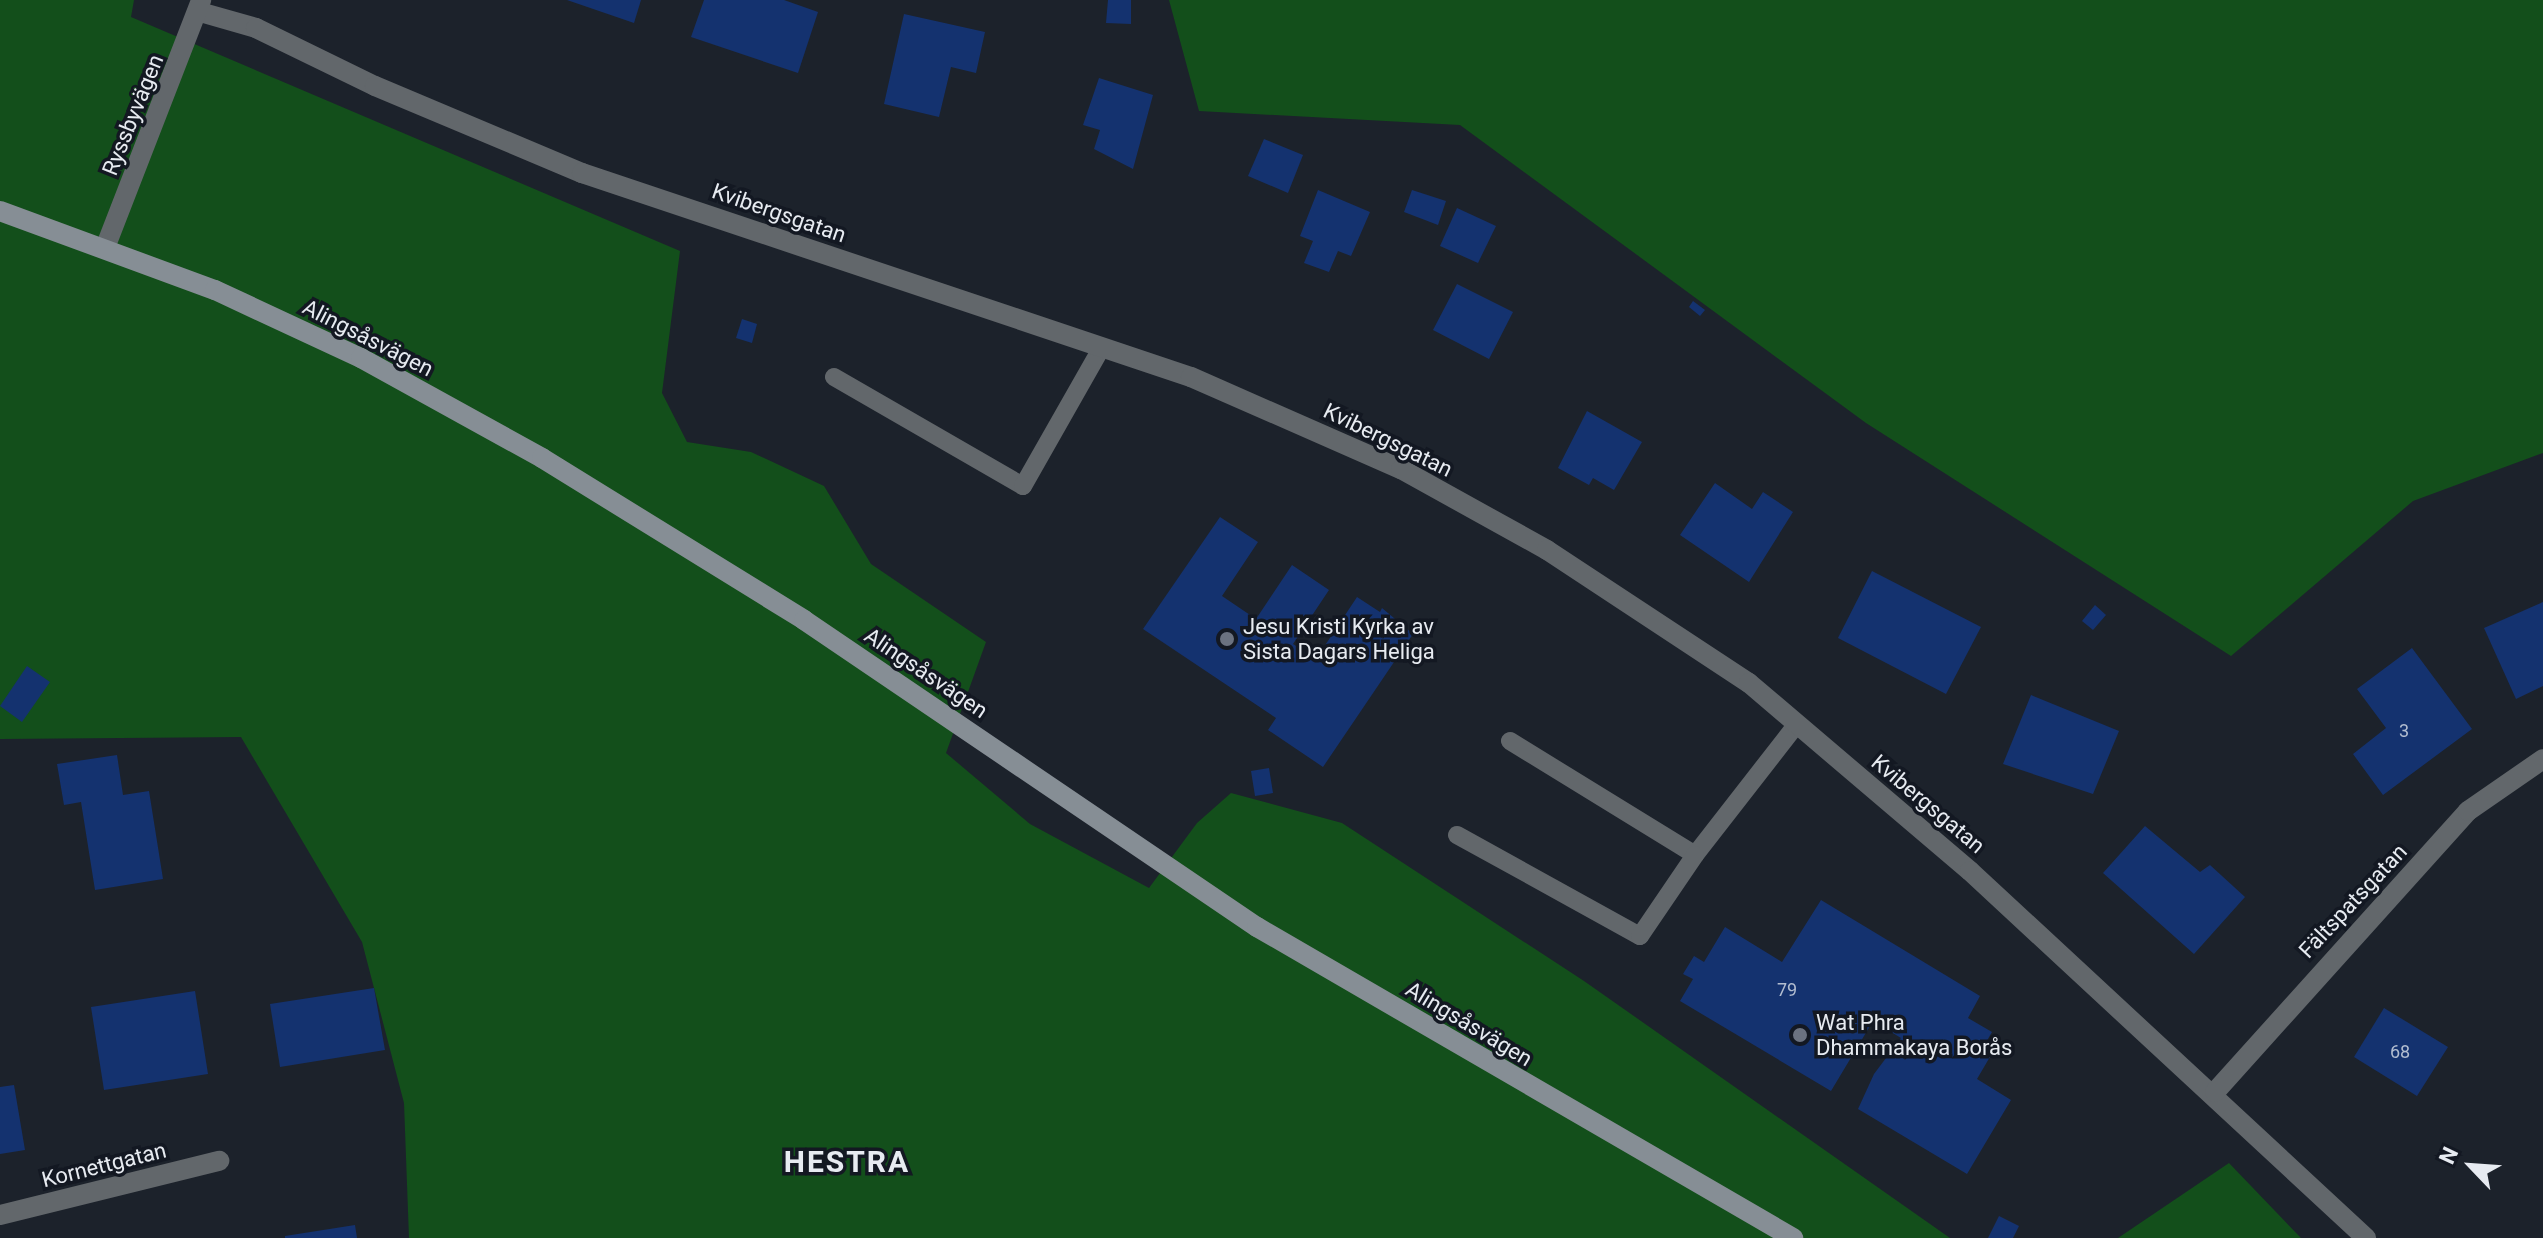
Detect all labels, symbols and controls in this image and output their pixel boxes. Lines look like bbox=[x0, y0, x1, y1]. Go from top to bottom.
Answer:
street label: Ryssbyvägen bbox=[97, 51, 169, 179]
street label: Kvibergsgatan bbox=[709, 178, 849, 248]
street label: Alingsåsvägen bbox=[298, 294, 438, 382]
street label: Kvibergsgatan bbox=[1319, 397, 1457, 483]
place label: Jesu Kristi Kyrka av Sista Dagars Heliga bbox=[1243, 613, 1435, 664]
street label: Alingsåsvägen bbox=[859, 622, 993, 724]
marker: Jesu Kristi Kyrka av Sista Dagars Heliga bbox=[1218, 630, 1236, 648]
house number: 3 bbox=[2399, 720, 2409, 742]
street label: Kvibergsgatan bbox=[1866, 749, 1990, 859]
street label: Fältspatsgatan bbox=[2294, 839, 2412, 963]
street label: Alingsåsvägen bbox=[1401, 976, 1537, 1072]
house number: 79 bbox=[1777, 979, 1797, 1001]
place label: Wat Phra Dhammakaya Borås bbox=[1816, 1009, 2012, 1060]
marker: Wat Phra Dhammakaya Borås bbox=[1791, 1026, 1809, 1044]
house number: 68 bbox=[2390, 1041, 2410, 1063]
north arrow bbox=[2431, 1126, 2511, 1206]
street label: Kornettgatan bbox=[39, 1137, 169, 1193]
text: N bbox=[2434, 1143, 2463, 1168]
district label: HESTRA bbox=[784, 1144, 910, 1180]

